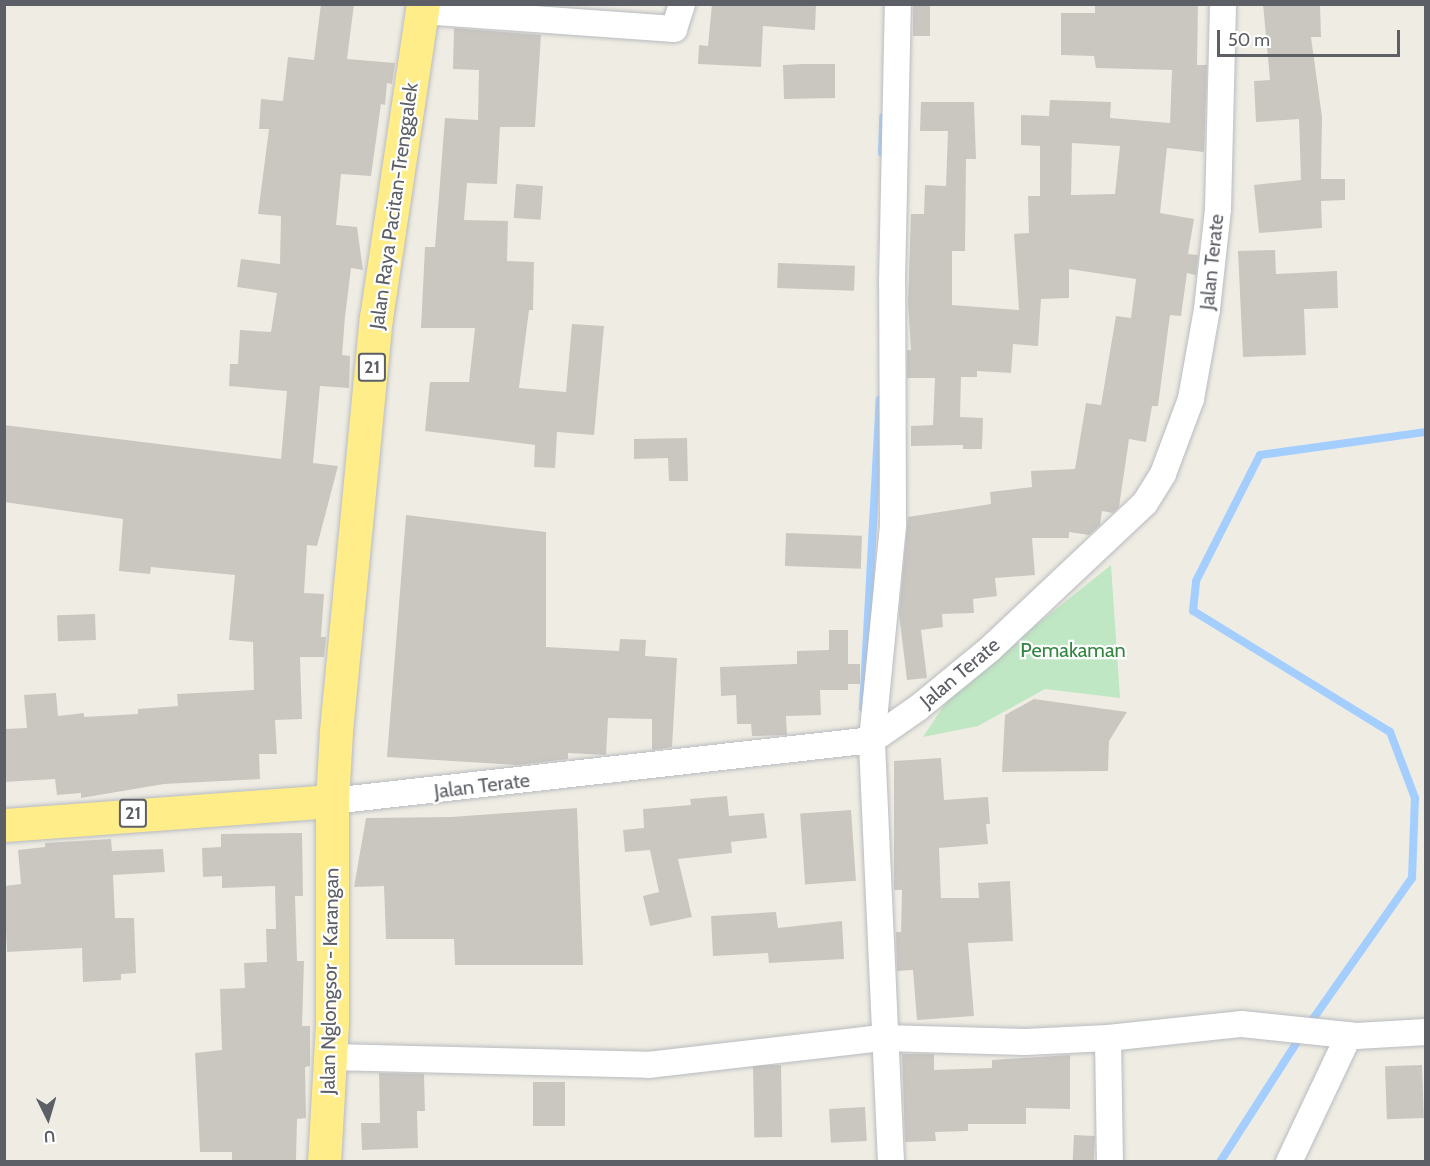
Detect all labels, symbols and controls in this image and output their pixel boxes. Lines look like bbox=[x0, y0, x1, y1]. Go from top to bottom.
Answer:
scale bar bbox=[1220, 18, 1403, 56]
text: 50 m bbox=[1228, 29, 1270, 51]
street label: Jalan Raya Pacitan-Trenggalek bbox=[365, 81, 423, 331]
street label: Jalan Terate bbox=[1195, 213, 1229, 311]
road number: 21 bbox=[357, 352, 387, 382]
street label: Jalan Terate bbox=[915, 633, 1005, 713]
park label: Pemakaman bbox=[1020, 638, 1126, 662]
street label: Jalan Terate bbox=[433, 768, 531, 804]
road number: 21 bbox=[118, 798, 148, 828]
street label: Jalan Nglongsor - Karangan bbox=[316, 867, 344, 1095]
north arrow bbox=[18, 1088, 78, 1148]
text: U bbox=[43, 1126, 56, 1146]

